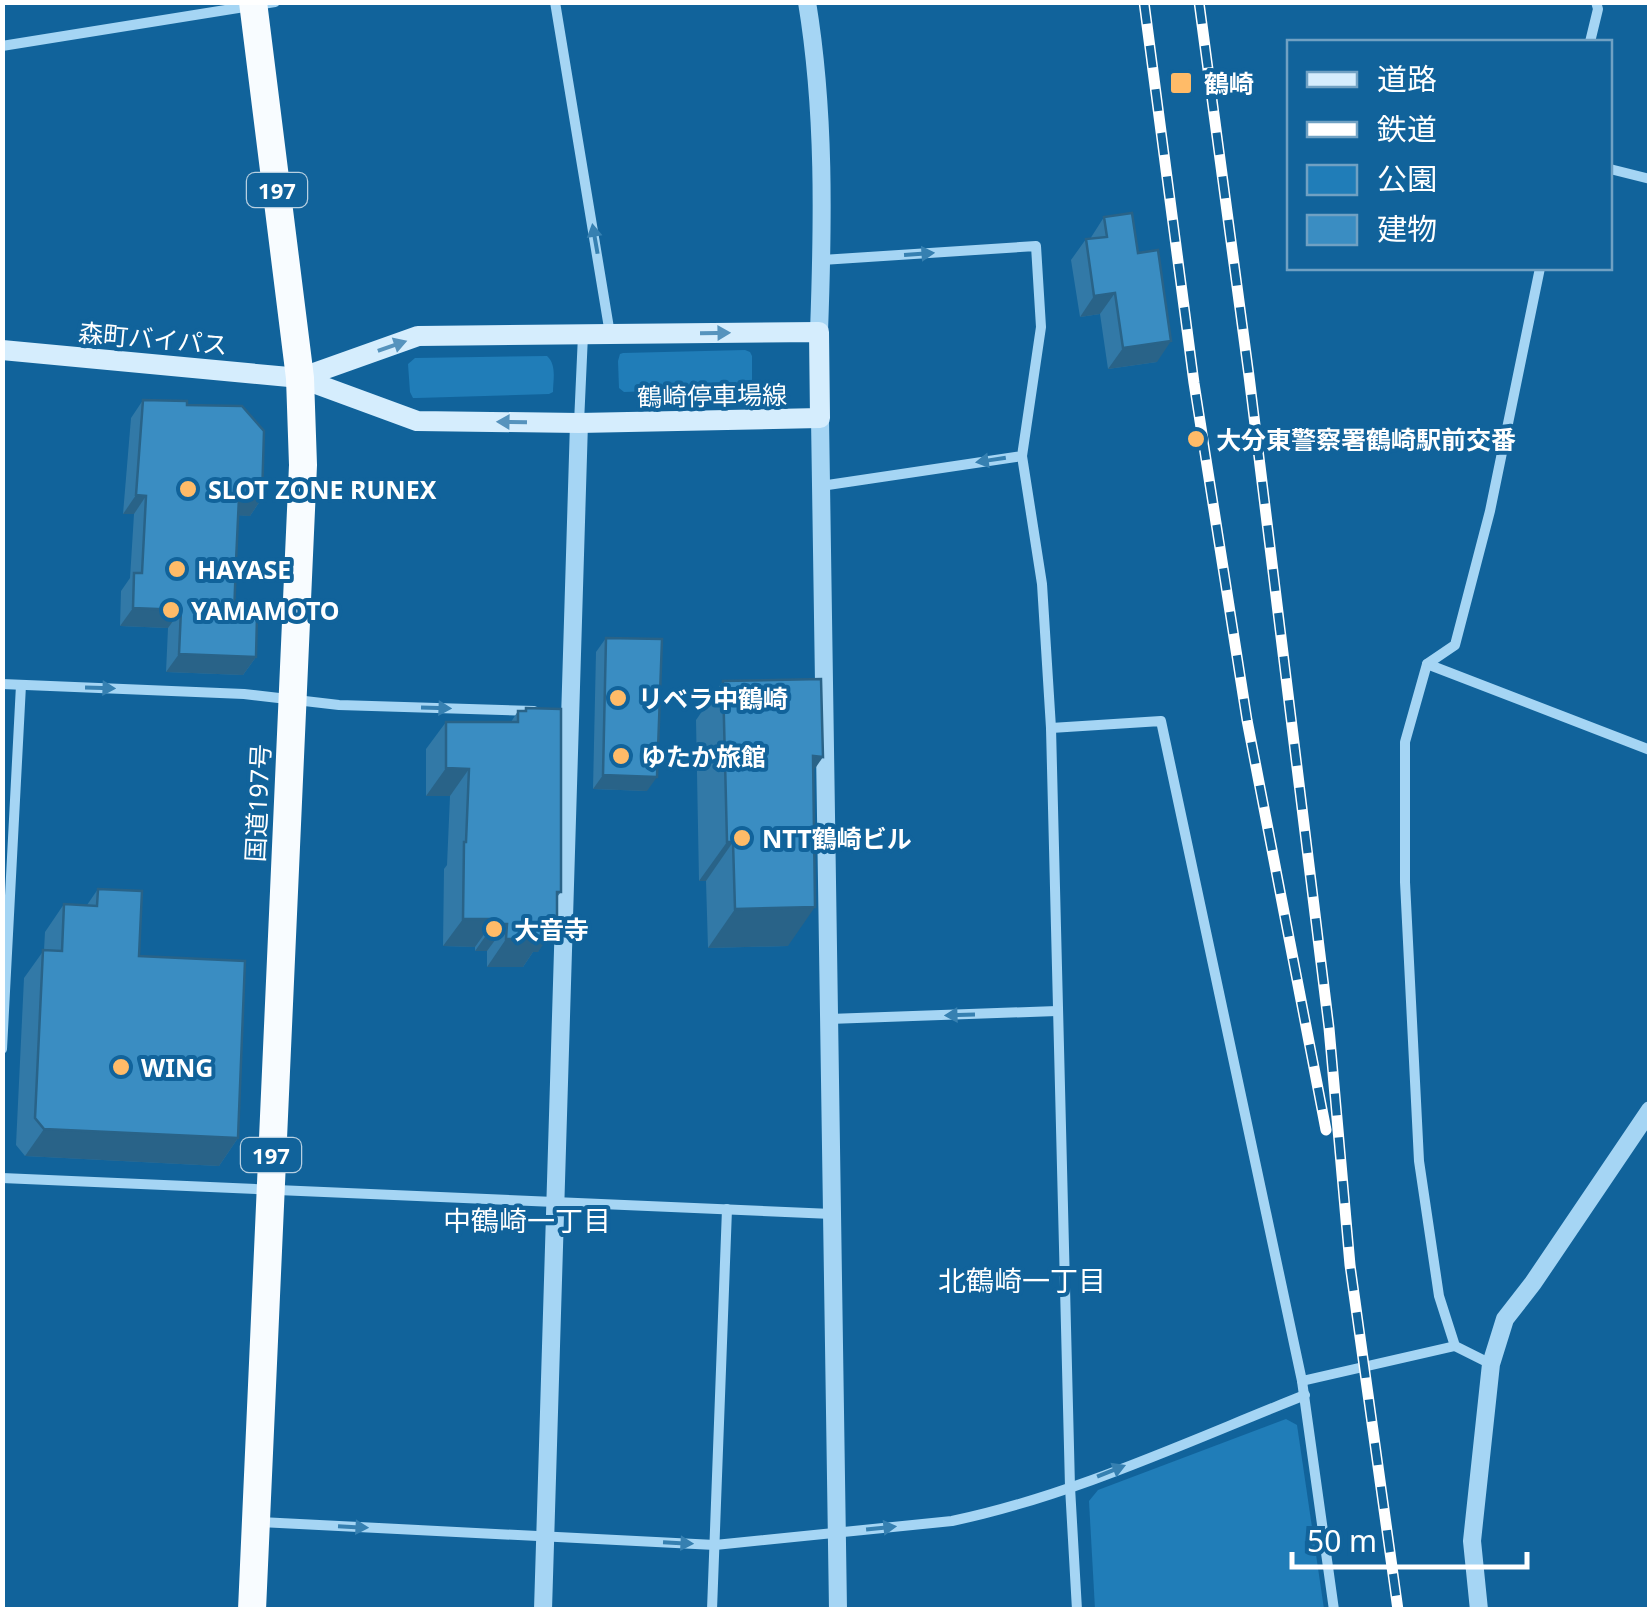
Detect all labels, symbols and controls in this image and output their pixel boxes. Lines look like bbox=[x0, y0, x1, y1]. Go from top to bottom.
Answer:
legend bbox=[1287, 40, 1612, 270]
text: 道路 bbox=[1377, 58, 1437, 99]
place label: 鶴崎 bbox=[1204, 66, 1254, 100]
marker: 鶴崎 bbox=[1168, 70, 1194, 96]
text: 鉄道 bbox=[1377, 108, 1437, 149]
text: 公園 bbox=[1377, 158, 1437, 199]
road number: 197 bbox=[247, 173, 307, 207]
text: 建物 bbox=[1377, 208, 1437, 249]
one-way arrow bbox=[587, 222, 602, 254]
one-way arrow bbox=[903, 246, 935, 262]
street label: 森町バイパス bbox=[77, 315, 229, 361]
one-way arrow bbox=[700, 325, 732, 341]
one-way arrow bbox=[377, 337, 407, 352]
street label: 鶴崎停車場線 bbox=[637, 377, 787, 413]
one-way arrow bbox=[496, 414, 528, 430]
place label: 大分東警察署鶴崎駅前交番 bbox=[1216, 422, 1516, 456]
marker: 大分東警察署鶴崎駅前交番 bbox=[1185, 428, 1207, 450]
one-way arrow bbox=[975, 453, 1007, 469]
place label: SLOT ZONE RUNEX bbox=[208, 472, 437, 506]
marker: SLOT ZONE RUNEX bbox=[177, 478, 199, 500]
place label: HAYASE bbox=[197, 552, 291, 586]
marker: HAYASE bbox=[166, 558, 188, 580]
place label: YAMAMOTO bbox=[191, 593, 340, 627]
marker: YAMAMOTO bbox=[160, 599, 182, 621]
one-way arrow bbox=[84, 680, 116, 696]
place label: リベラ中鶴崎 bbox=[638, 681, 788, 715]
marker: リベラ中鶴崎 bbox=[607, 687, 629, 709]
one-way arrow bbox=[421, 701, 453, 717]
place label: ゆたか旅館 bbox=[641, 739, 766, 773]
street label: 国道197号 bbox=[237, 743, 277, 863]
marker: ゆたか旅館 bbox=[610, 745, 632, 767]
place label: NTT鶴崎ビル bbox=[762, 821, 912, 855]
marker: NTT鶴崎ビル bbox=[731, 827, 753, 849]
place label: 大音寺 bbox=[514, 912, 589, 946]
marker: 大音寺 bbox=[483, 918, 505, 940]
one-way arrow bbox=[944, 1007, 976, 1023]
place label: WING bbox=[141, 1050, 213, 1084]
marker: WING bbox=[110, 1056, 132, 1078]
road number: 197 bbox=[241, 1138, 301, 1172]
district label: 中鶴崎一丁目 bbox=[443, 1201, 611, 1239]
district label: 北鶴崎一丁目 bbox=[938, 1261, 1106, 1299]
one-way arrow bbox=[1097, 1463, 1127, 1478]
scale bar bbox=[1292, 1507, 1527, 1569]
one-way arrow bbox=[338, 1519, 370, 1535]
one-way arrow bbox=[866, 1520, 898, 1536]
text: 50 m bbox=[1307, 1520, 1377, 1561]
one-way arrow bbox=[662, 1535, 694, 1551]

